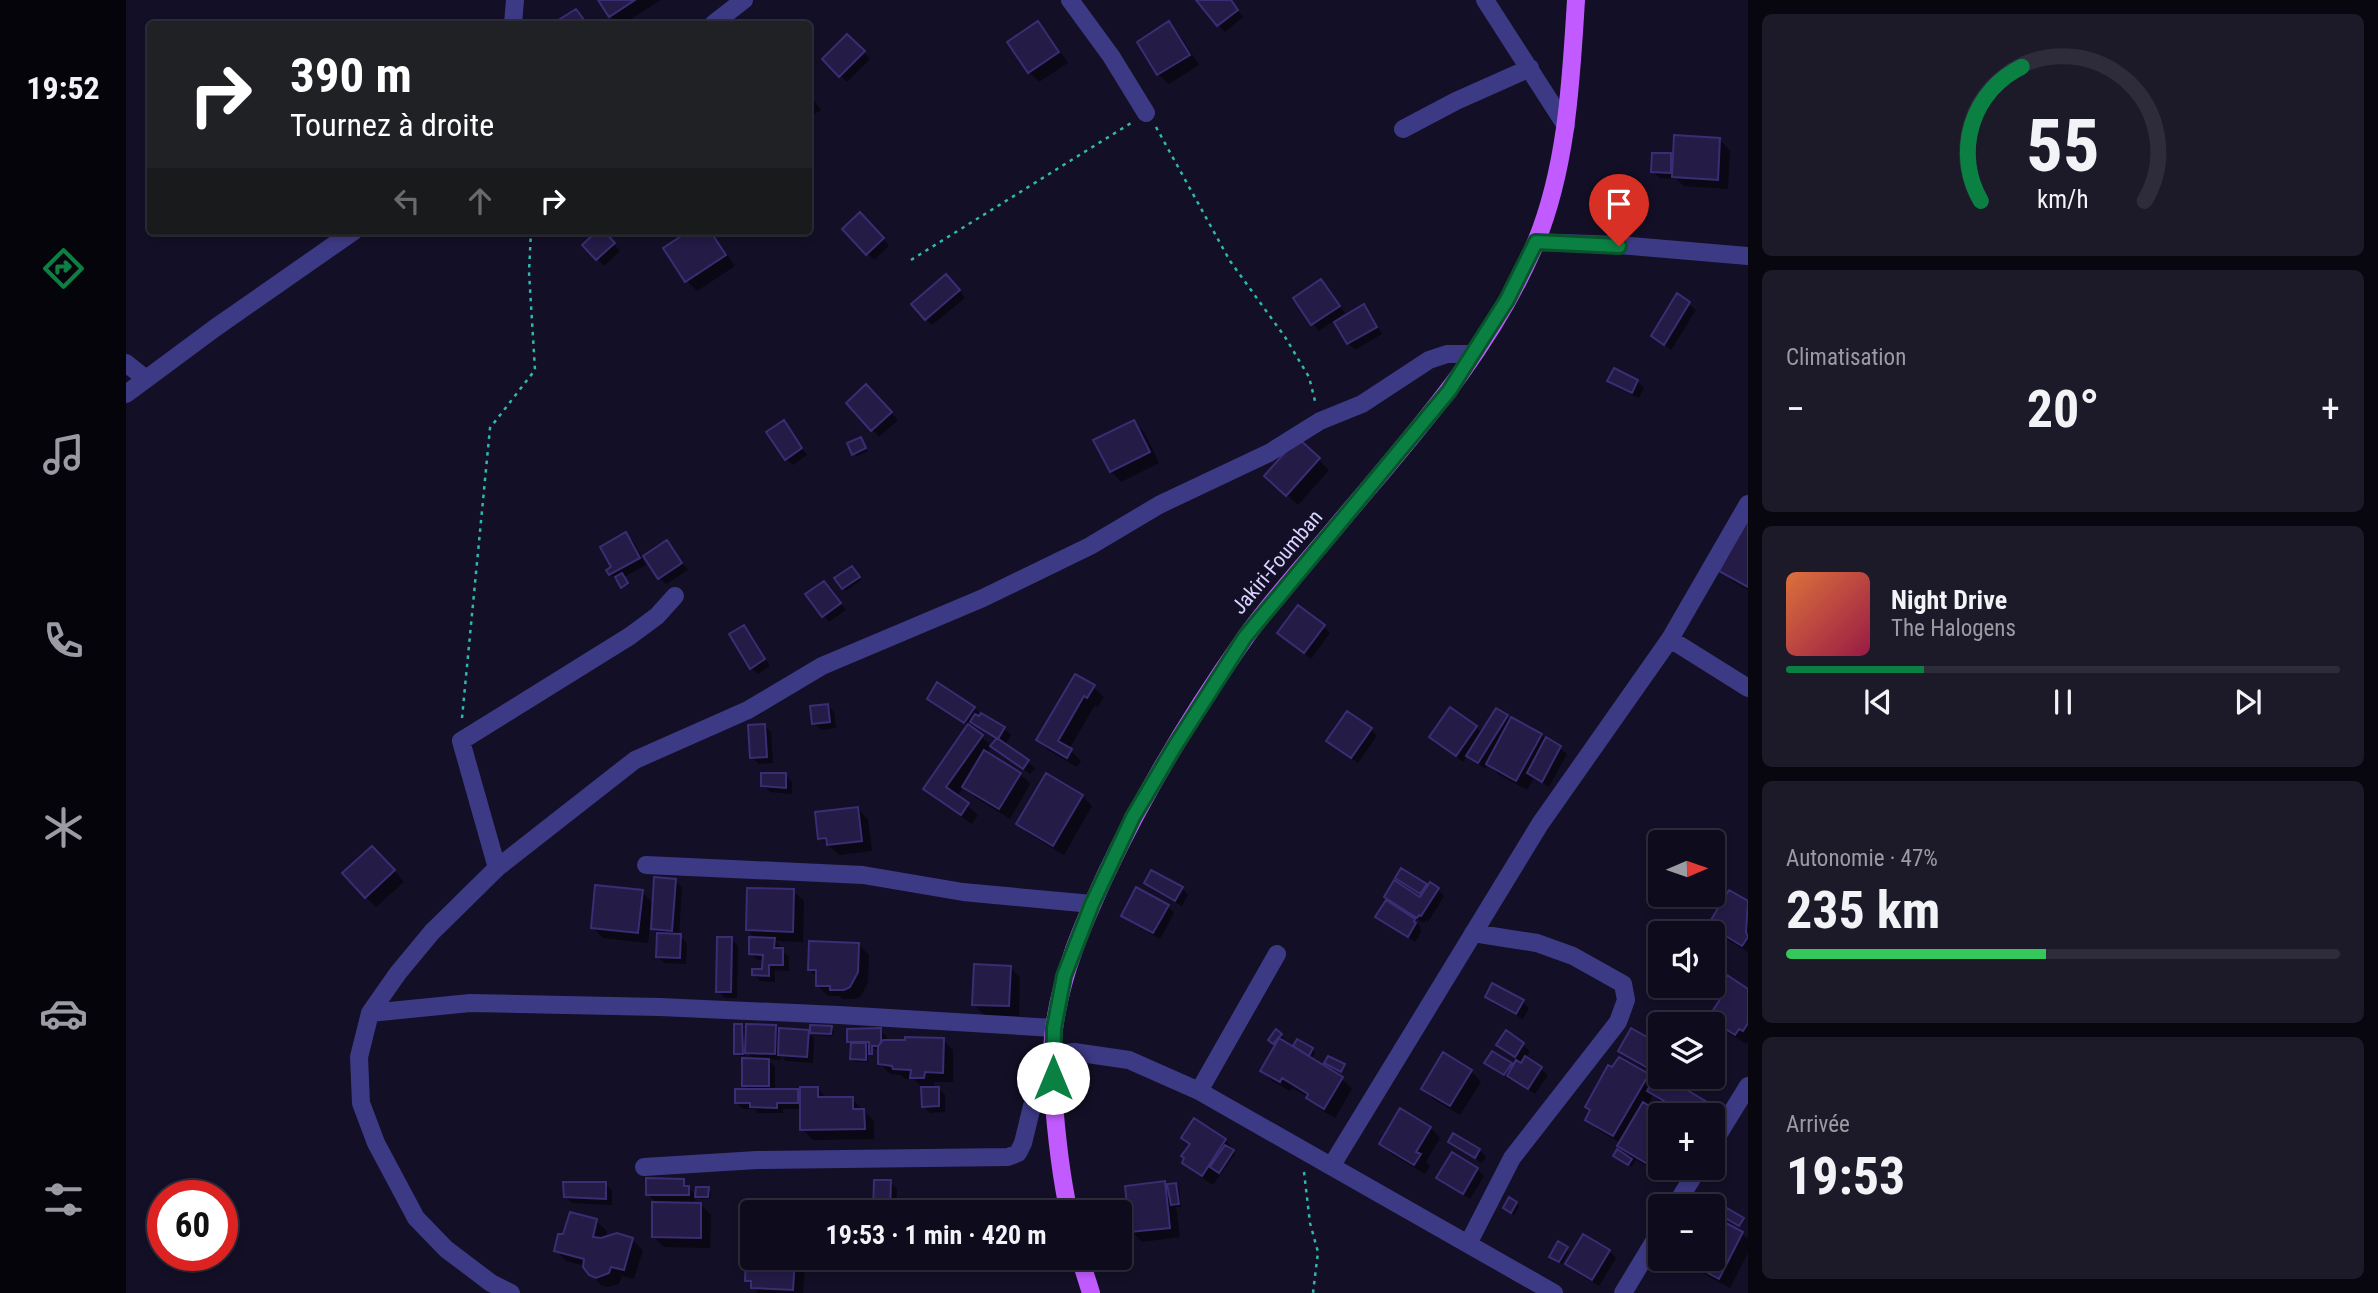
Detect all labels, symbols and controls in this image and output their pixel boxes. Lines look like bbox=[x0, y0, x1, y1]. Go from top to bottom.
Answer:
text: 390 m bbox=[290, 47, 412, 104]
icon: right bbox=[175, 49, 266, 140]
text: 19:52 bbox=[26, 69, 100, 107]
text: 55 bbox=[2026, 103, 2100, 189]
text: Tournez à droite bbox=[290, 106, 494, 144]
pin bbox=[1589, 174, 1649, 246]
icon: left bbox=[388, 182, 426, 220]
icon: ahead bbox=[461, 182, 499, 220]
icon: right bbox=[534, 182, 572, 220]
icon: arrive bbox=[1600, 185, 1638, 223]
text: km/h bbox=[2037, 185, 2089, 214]
icon: directions bbox=[39, 244, 88, 293]
text: Climatisation bbox=[1786, 344, 1906, 371]
text: 20° bbox=[2027, 379, 2099, 440]
text: − bbox=[1786, 387, 1805, 431]
text: + bbox=[2321, 387, 2340, 431]
icon: music bbox=[39, 430, 88, 479]
street label: Jakiri-Foumban bbox=[1227, 505, 1327, 619]
text: Night Drive bbox=[1891, 585, 2007, 615]
text: The Halogens bbox=[1891, 615, 2016, 642]
icon: phone bbox=[39, 616, 88, 665]
icon: previous bbox=[1859, 683, 1897, 721]
icon: pause bbox=[2044, 683, 2082, 721]
icon: next bbox=[2229, 683, 2267, 721]
icon: climate bbox=[39, 803, 88, 852]
north arrow bbox=[1648, 830, 1726, 906]
map controls bbox=[1648, 830, 1725, 1271]
text: Autonomie · 47% bbox=[1786, 845, 1938, 872]
text: 235 km bbox=[1786, 880, 1940, 941]
button: sound bbox=[1648, 921, 1725, 998]
icon: car bbox=[39, 989, 88, 1038]
button: layers bbox=[1648, 1012, 1725, 1089]
position arrow bbox=[1016, 1041, 1090, 1115]
button: + bbox=[1648, 1103, 1725, 1180]
text: Arrivée bbox=[1786, 1111, 1850, 1138]
text: 19:53 bbox=[1786, 1146, 1905, 1207]
icon: filters bbox=[39, 1175, 88, 1224]
speed limit sign: 60 bbox=[147, 1180, 238, 1271]
button: − bbox=[1648, 1194, 1725, 1271]
text: 19:53 · 1 min · 420 m bbox=[826, 1220, 1046, 1250]

